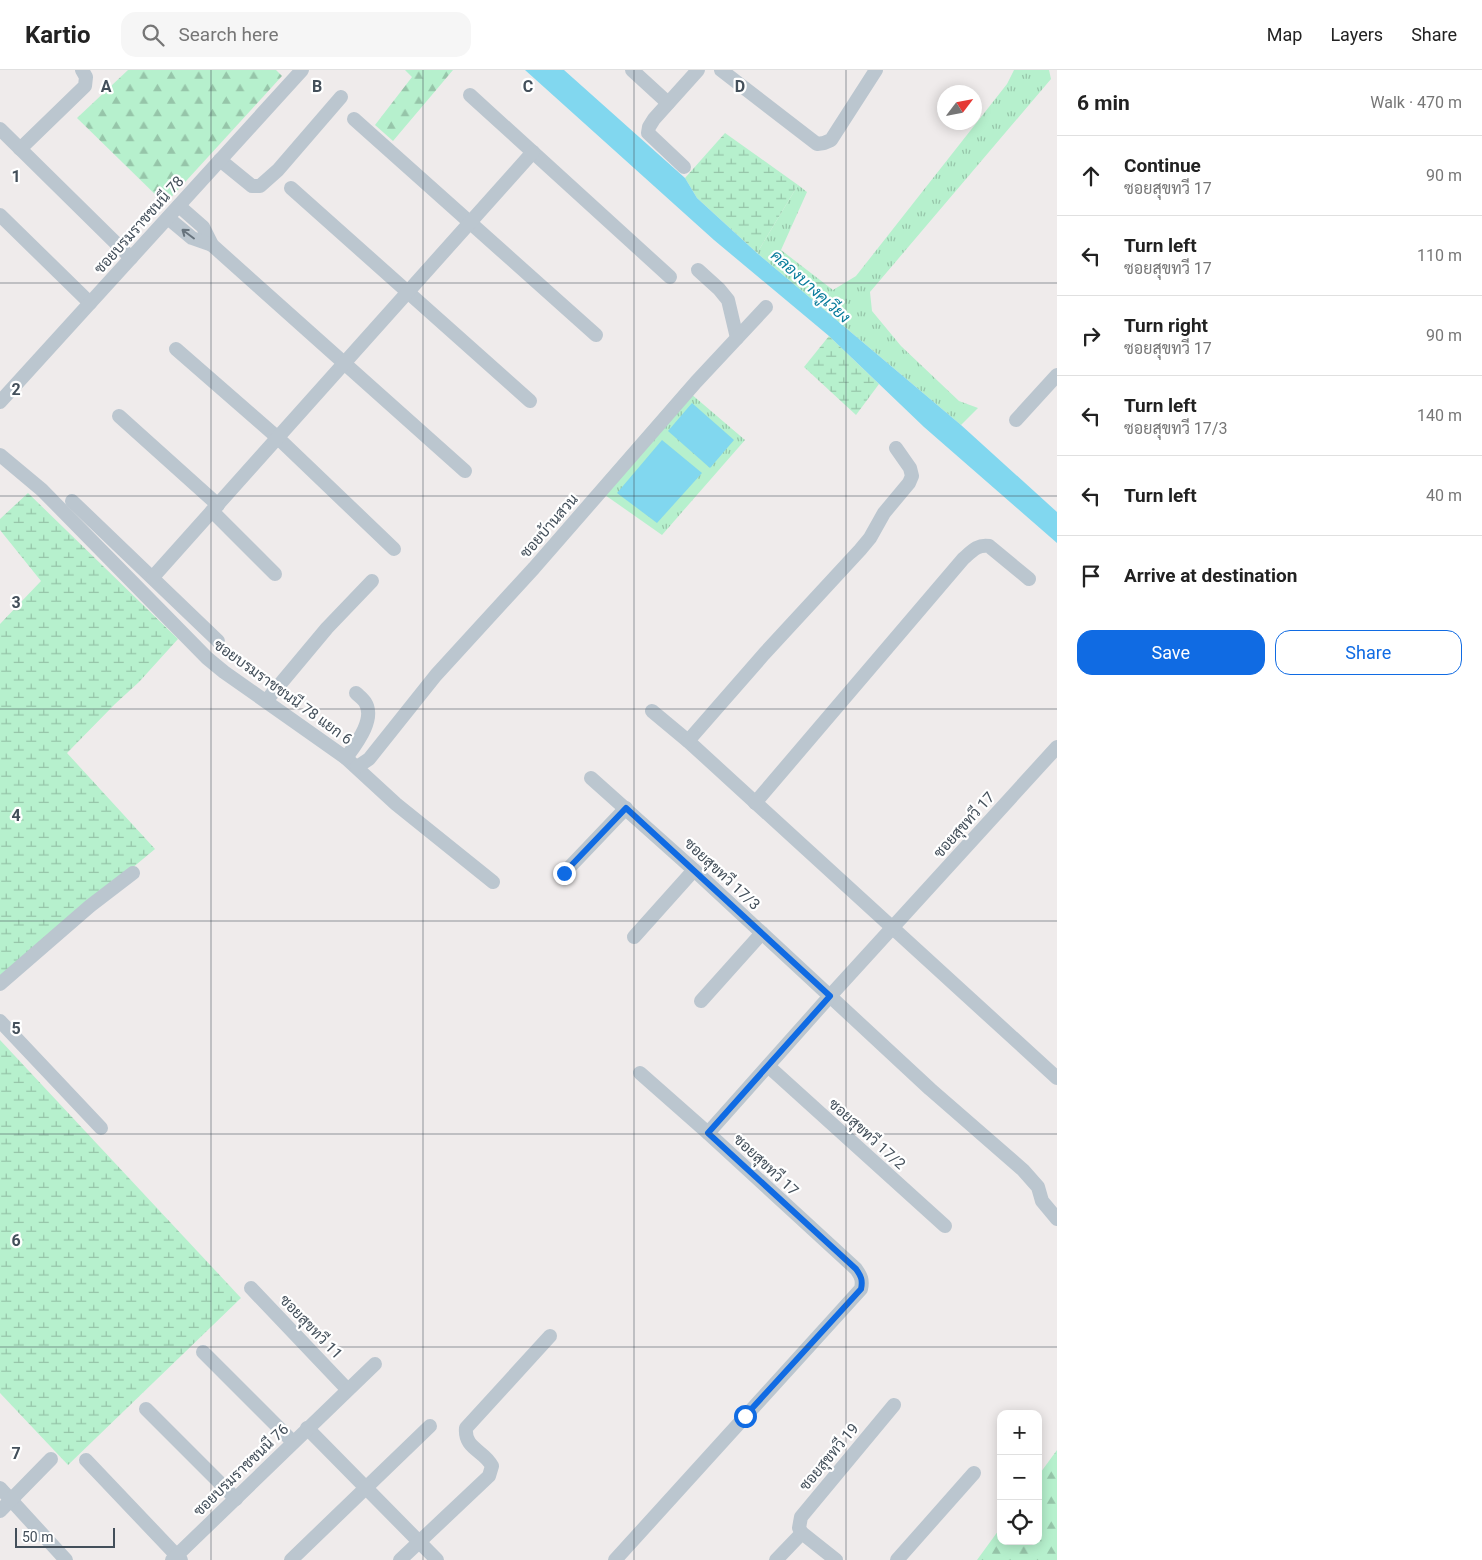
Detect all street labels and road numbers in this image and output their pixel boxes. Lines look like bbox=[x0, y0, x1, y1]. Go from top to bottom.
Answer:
street label: ซอยบรมราชชนนี 78 bbox=[90, 172, 188, 278]
street label: ซอยบ้านสวน bbox=[516, 490, 582, 562]
street label: ซอยบรมราชชนนี 78 แยก 6 bbox=[210, 635, 356, 748]
street label: ซอยสุขทวี 17 bbox=[929, 788, 1000, 863]
street label: ซอยสุขทวี 17/3 bbox=[679, 834, 764, 915]
street label: ซอยสุขทวี 17/2 bbox=[824, 1094, 910, 1175]
street label: ซอยสุขทวี 17 bbox=[728, 1130, 803, 1201]
street label: ซอยสุขทวี 11 bbox=[274, 1290, 347, 1364]
street label: ซอยบรมราชชนนี 76 bbox=[189, 1419, 292, 1520]
street label: ซอยสุขทวี 19 bbox=[795, 1419, 864, 1496]

